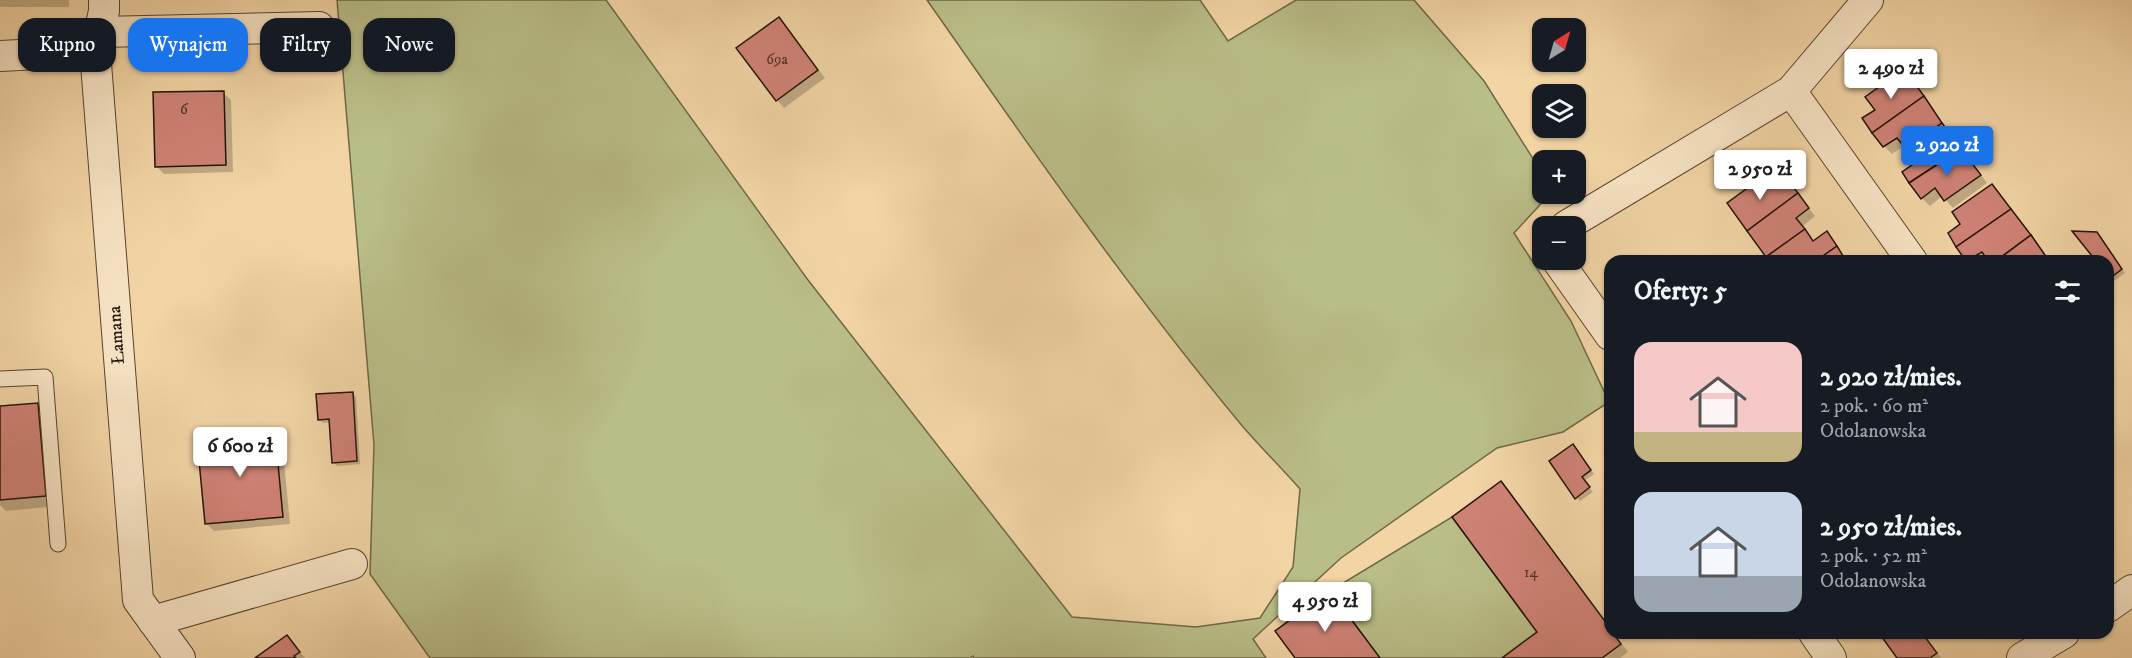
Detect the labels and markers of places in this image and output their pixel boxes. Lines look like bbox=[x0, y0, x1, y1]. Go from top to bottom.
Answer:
pin: 2 490 zł bbox=[1829, 49, 1953, 100]
pin: 2 920 zł bbox=[1885, 126, 2009, 177]
pin: 2 950 zł bbox=[1698, 150, 1822, 201]
pin: 6 600 zł bbox=[178, 427, 302, 478]
pin: 4 950 zł bbox=[1263, 582, 1387, 633]

